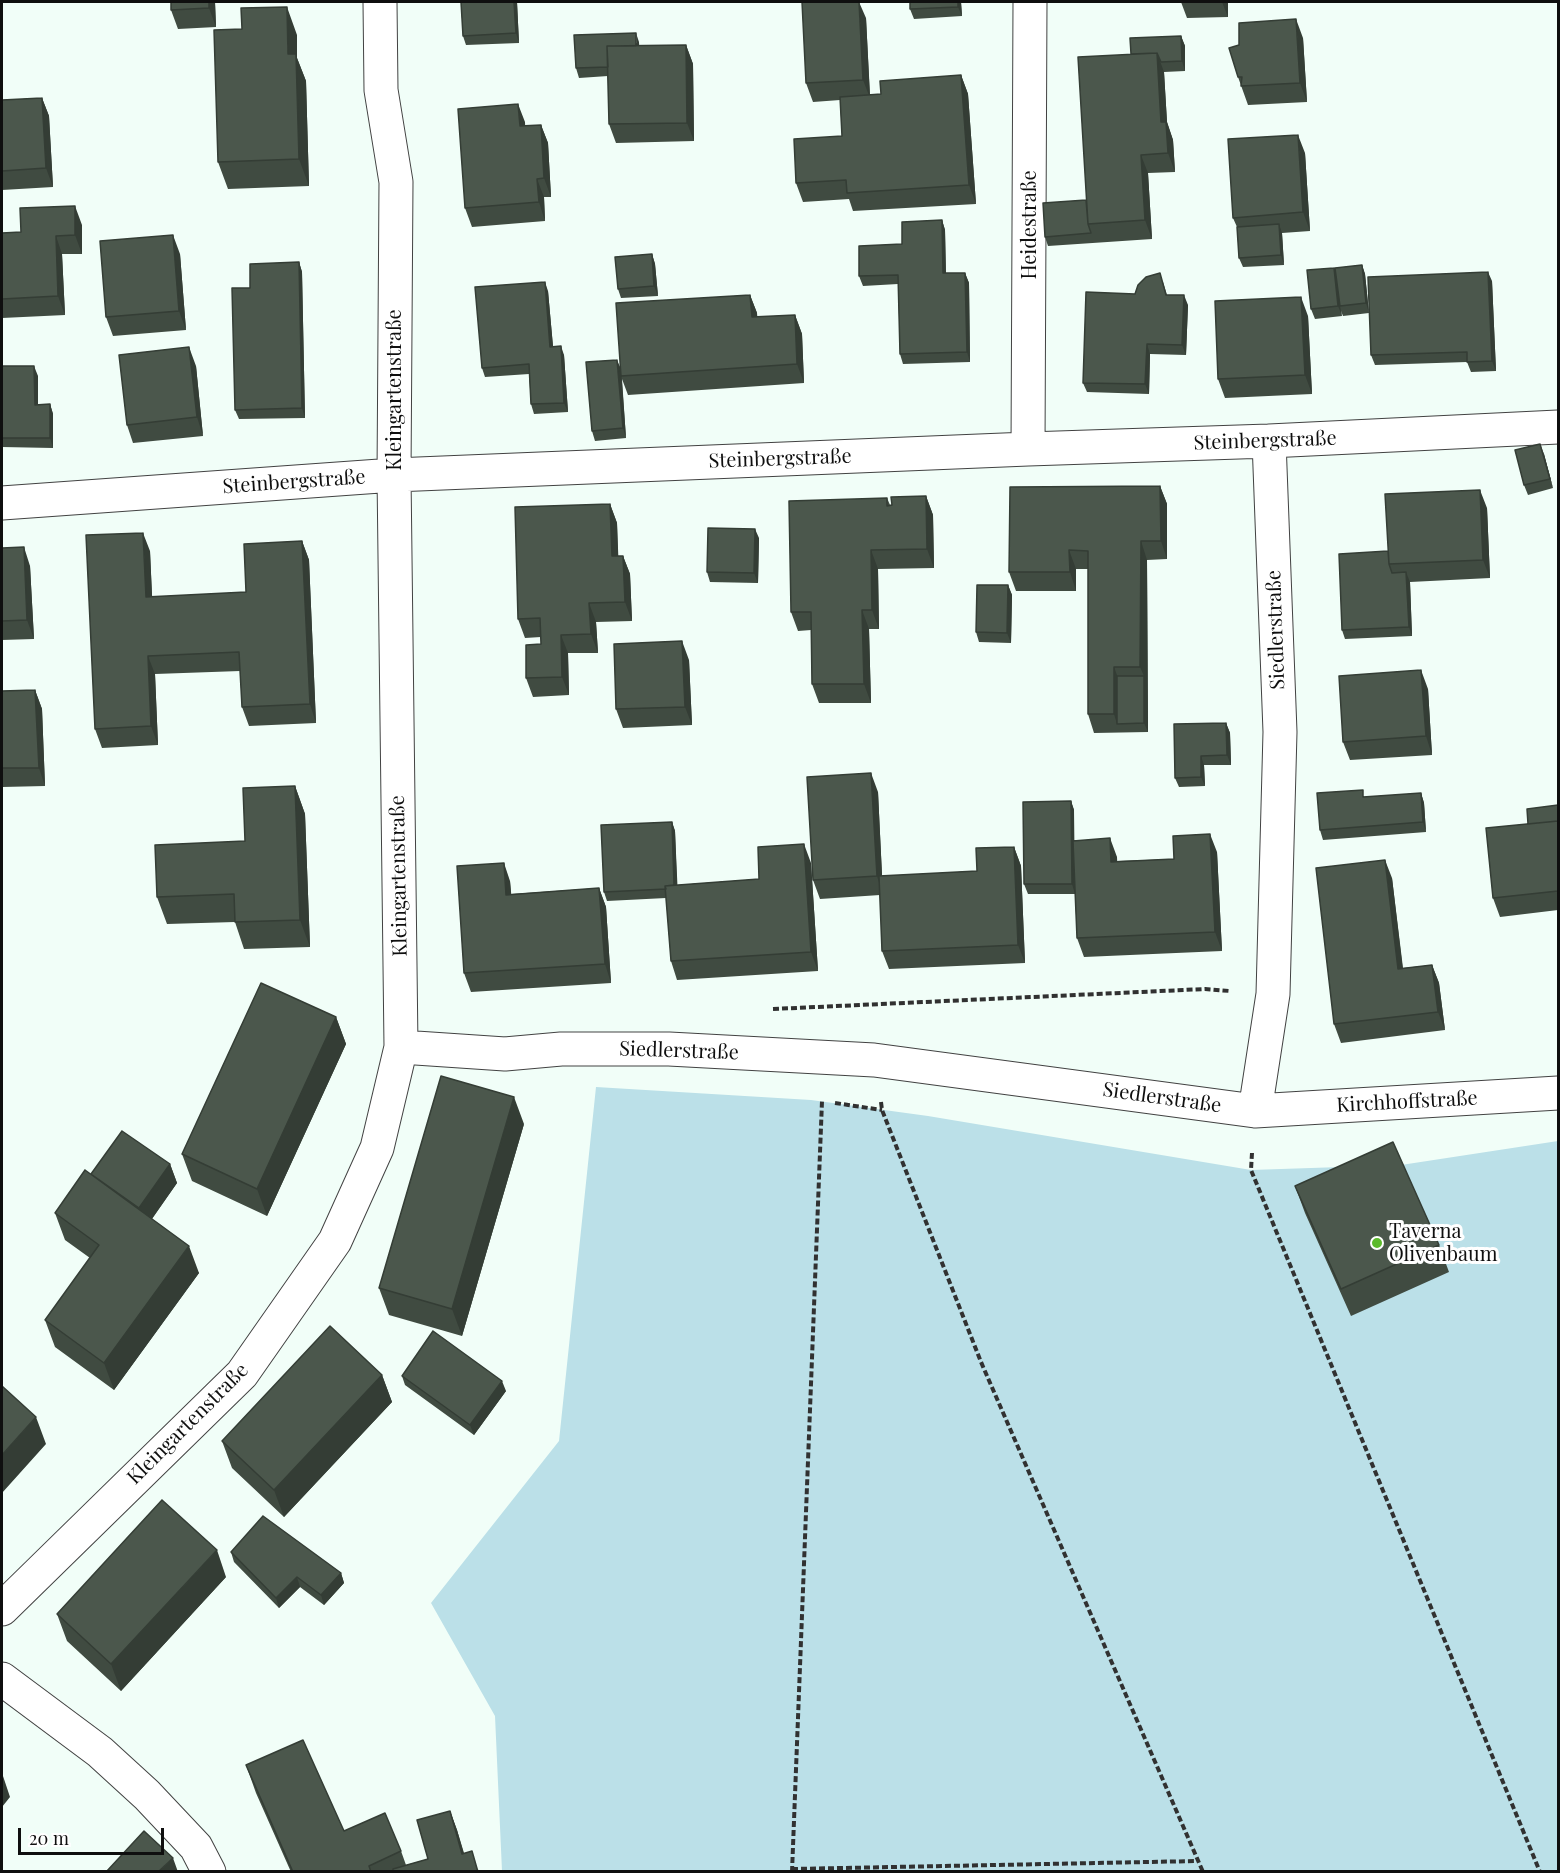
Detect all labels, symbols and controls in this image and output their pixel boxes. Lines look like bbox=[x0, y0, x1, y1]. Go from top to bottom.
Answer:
street label: Heidestraße bbox=[1018, 170, 1042, 280]
street label: Kleingartenstraße bbox=[383, 309, 407, 471]
street label: Steinbergstraße bbox=[1193, 427, 1337, 455]
street label: Steinbergstraße bbox=[708, 445, 852, 473]
street label: Steinbergstraße bbox=[222, 465, 366, 499]
street label: Siedlerstraße bbox=[1262, 570, 1290, 690]
street label: Kleingartenstraße bbox=[386, 795, 412, 957]
street label: Siedlerstraße bbox=[619, 1037, 739, 1065]
street label: Siedlerstraße bbox=[1101, 1078, 1223, 1118]
street label: Kirchhoffstraße bbox=[1336, 1086, 1478, 1118]
place label: Taverna Olivenbaum bbox=[1389, 1220, 1497, 1267]
marker: Taverna Olivenbaum bbox=[1370, 1236, 1384, 1250]
street label: Kleingartenstraße bbox=[122, 1358, 254, 1490]
scale bar bbox=[21, 1816, 166, 1854]
text: 20 m bbox=[29, 1826, 69, 1850]

